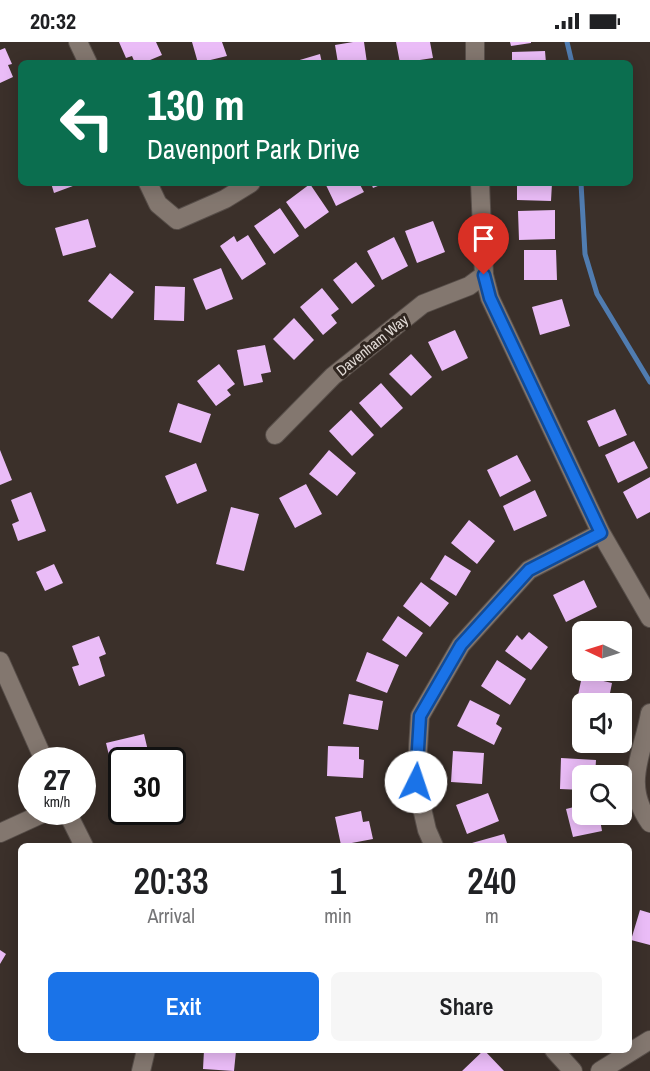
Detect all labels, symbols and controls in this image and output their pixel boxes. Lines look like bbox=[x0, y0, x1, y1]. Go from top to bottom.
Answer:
text: 20:32 bbox=[30, 6, 76, 36]
text: 130 m bbox=[147, 77, 245, 133]
icon: left bbox=[48, 84, 126, 162]
text: Davenport Park Drive bbox=[147, 131, 360, 167]
pin bbox=[458, 213, 509, 275]
icon: arrive bbox=[467, 222, 500, 255]
street label: Davenham Way bbox=[332, 309, 413, 381]
north arrow bbox=[572, 621, 632, 681]
map controls bbox=[572, 621, 632, 825]
button: sound bbox=[572, 693, 632, 753]
speed limit sign: 30 bbox=[108, 747, 186, 825]
position arrow bbox=[384, 750, 448, 814]
text: 27 bbox=[43, 759, 71, 799]
button: search bbox=[572, 765, 632, 825]
text: km/h bbox=[44, 791, 70, 812]
text: 20:33 bbox=[134, 857, 209, 905]
text: 1 bbox=[330, 857, 346, 905]
text: 240 bbox=[467, 857, 516, 905]
text: Arrival bbox=[147, 902, 195, 929]
text: min bbox=[324, 902, 352, 929]
text: m bbox=[485, 902, 499, 929]
button: Exit bbox=[48, 972, 319, 1041]
button: Share bbox=[331, 972, 602, 1041]

